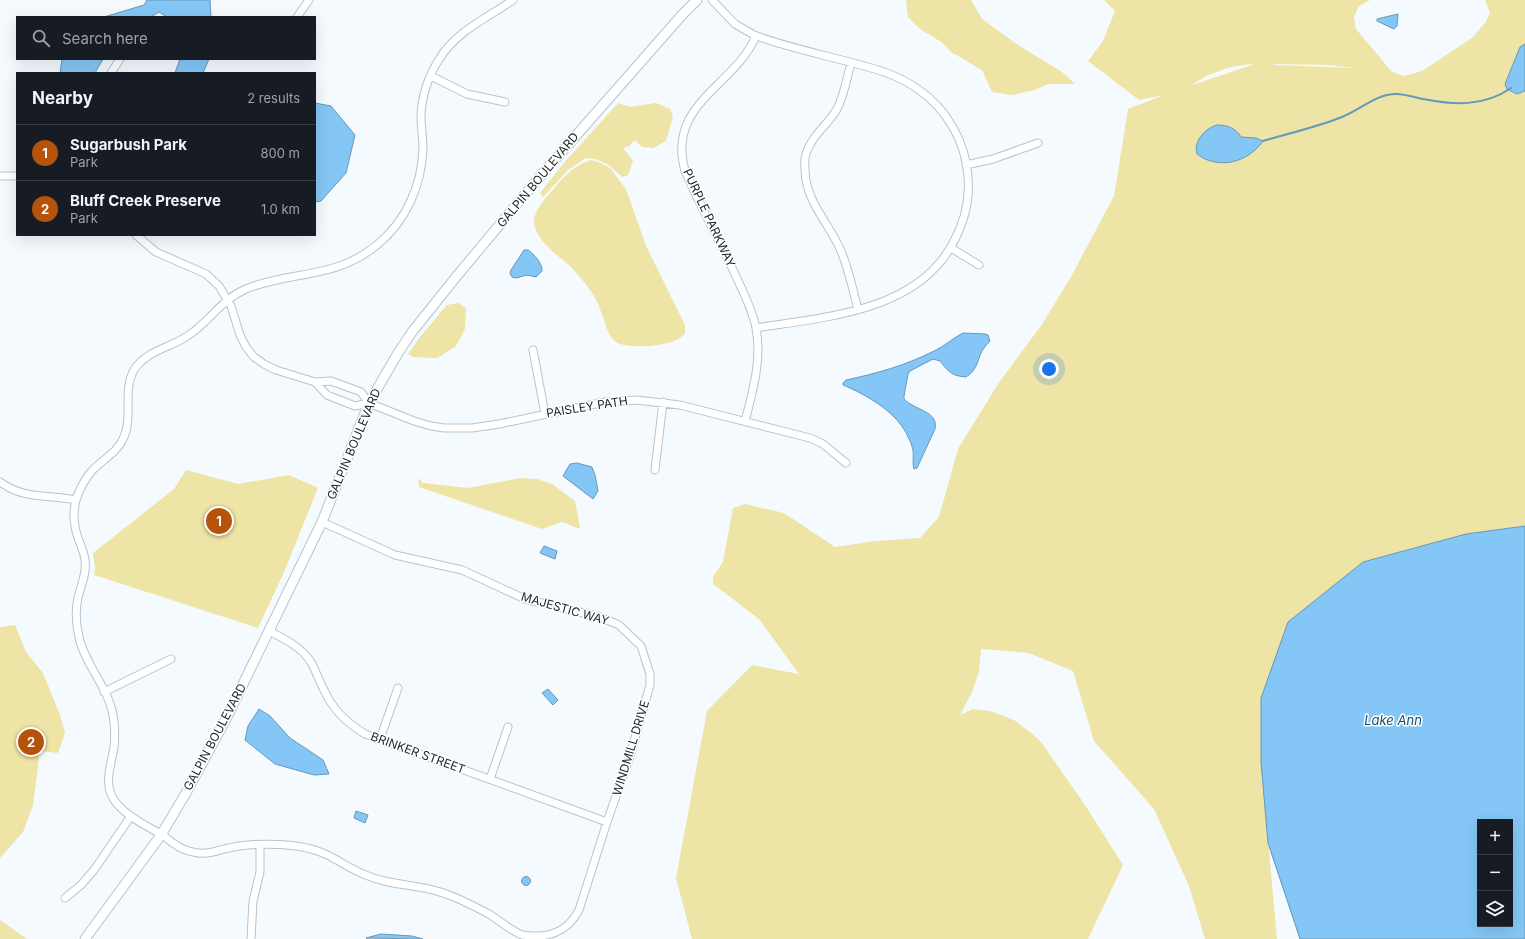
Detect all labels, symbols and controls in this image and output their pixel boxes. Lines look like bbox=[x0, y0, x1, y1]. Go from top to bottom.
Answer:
search box bbox=[16, 16, 316, 60]
icon: search bbox=[30, 27, 52, 49]
text: Search here bbox=[62, 29, 148, 48]
text: Nearby bbox=[32, 88, 93, 108]
text: 2 results bbox=[247, 90, 300, 106]
street label: GALPIN BOULEVARD bbox=[494, 129, 582, 230]
text: Sugarbush Park bbox=[70, 135, 187, 154]
text: 1 bbox=[42, 145, 48, 161]
text: 800 m bbox=[261, 145, 300, 161]
text: Park bbox=[70, 154, 98, 170]
street label: PURPLE PARKWAY bbox=[680, 166, 739, 269]
text: Bluff Creek Preserve bbox=[70, 191, 221, 210]
text: 2 bbox=[41, 201, 49, 217]
text: 1.0 km bbox=[261, 201, 300, 217]
text: Park bbox=[70, 210, 98, 226]
your location bbox=[1039, 359, 1059, 379]
street label: GALPIN BOULEVARD bbox=[323, 386, 384, 502]
street label: PAISLEY PATH bbox=[545, 393, 629, 420]
pin: 1 bbox=[206, 506, 232, 536]
street label: MAJESTIC WAY bbox=[519, 589, 611, 628]
street label: GALPIN BOULEVARD bbox=[180, 681, 249, 793]
street label: WINDMILL DRIVE bbox=[609, 698, 652, 797]
water label: Lake Ann bbox=[1364, 712, 1422, 728]
pin: 2 bbox=[18, 727, 44, 757]
street label: BRINKER STREET bbox=[369, 728, 468, 777]
map controls bbox=[1477, 819, 1513, 927]
button: + bbox=[1477, 819, 1513, 855]
button: − bbox=[1477, 855, 1513, 891]
button: layers bbox=[1477, 891, 1513, 927]

